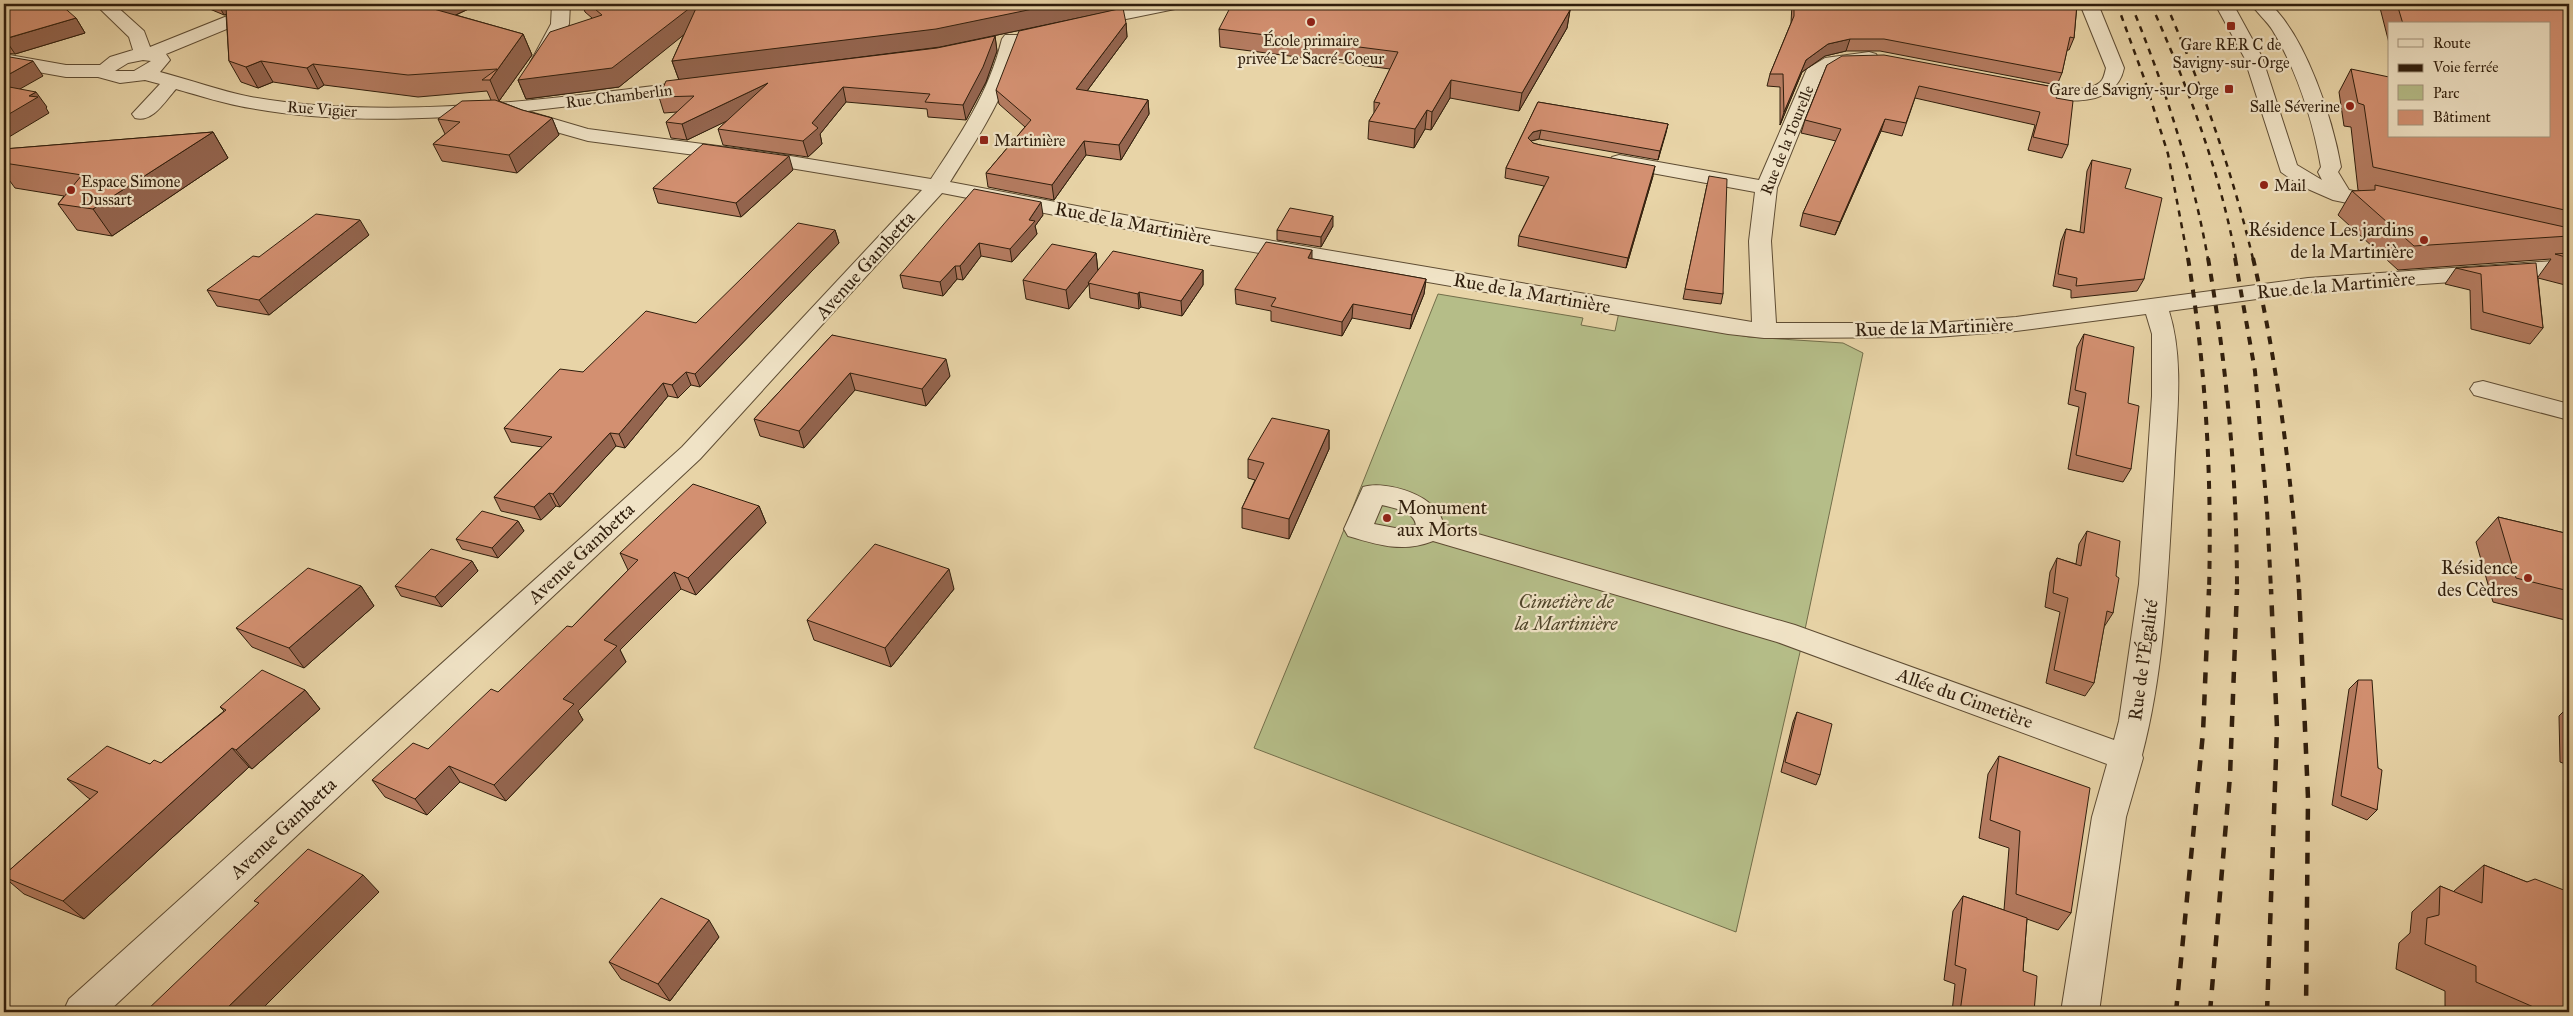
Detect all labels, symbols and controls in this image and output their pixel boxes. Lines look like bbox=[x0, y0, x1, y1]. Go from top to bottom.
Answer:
marker: École primaire privée Le Sacré-Coeur bbox=[1305, 16, 1317, 28]
marker: Gare RER C de Savigny-sur-Orge bbox=[2225, 20, 2237, 32]
legend bbox=[2388, 22, 2550, 138]
place label: École primaire privée Le Sacré-Coeur bbox=[1237, 29, 1384, 68]
text: Route bbox=[2433, 34, 2471, 52]
place label: Gare RER C de Savigny-sur-Orge bbox=[2172, 35, 2290, 73]
text: Voie ferrée bbox=[2432, 58, 2498, 76]
street label: Rue Chamberlin bbox=[565, 80, 674, 112]
place label: Gare de Savigny-sur-Orge bbox=[2049, 80, 2219, 100]
street label: Rue de la Tourelle bbox=[1756, 82, 1818, 198]
marker: Gare de Savigny-sur-Orge bbox=[2223, 83, 2235, 95]
text: Parc bbox=[2433, 84, 2460, 102]
street label: Rue Vigier bbox=[286, 97, 357, 122]
place label: Salle Séverine bbox=[2250, 97, 2340, 116]
marker: Salle Séverine bbox=[2344, 100, 2356, 112]
text: Bâtiment bbox=[2433, 108, 2492, 126]
place label: Martinière bbox=[994, 131, 1066, 150]
marker: Martinière bbox=[978, 134, 990, 146]
place label: Espace Simone Dussart bbox=[81, 172, 181, 209]
place label: Mail bbox=[2274, 176, 2307, 195]
marker: Mail bbox=[2258, 179, 2270, 191]
marker: Espace Simone Dussart bbox=[65, 184, 77, 196]
street label: Rue de la Martinière bbox=[1053, 197, 1213, 249]
street label: Avenue Gambetta bbox=[810, 205, 920, 325]
place label: Résidence Les jardins de la Martinière bbox=[2248, 218, 2414, 263]
marker: Résidence Les jardins de la Martinière bbox=[2418, 234, 2430, 246]
street label: Rue de la Martinière bbox=[2256, 267, 2416, 303]
street label: Rue de la Martinière bbox=[1452, 268, 1612, 318]
street label: Rue de la Martinière bbox=[1854, 313, 2014, 341]
place label: Monument aux Morts bbox=[1397, 496, 1487, 541]
street label: Avenue Gambetta bbox=[522, 497, 640, 609]
marker: Monument aux Morts bbox=[1381, 512, 1393, 524]
place label: Résidence des Cèdres bbox=[2437, 556, 2518, 601]
marker: Résidence des Cèdres bbox=[2522, 572, 2534, 584]
park label: Cimetière de la Martinière bbox=[1514, 590, 1618, 635]
street label: Rue de l'Égalité bbox=[2122, 598, 2164, 722]
street label: Allée du Cimetière bbox=[1893, 662, 2036, 733]
street label: Avenue Gambetta bbox=[224, 772, 342, 884]

